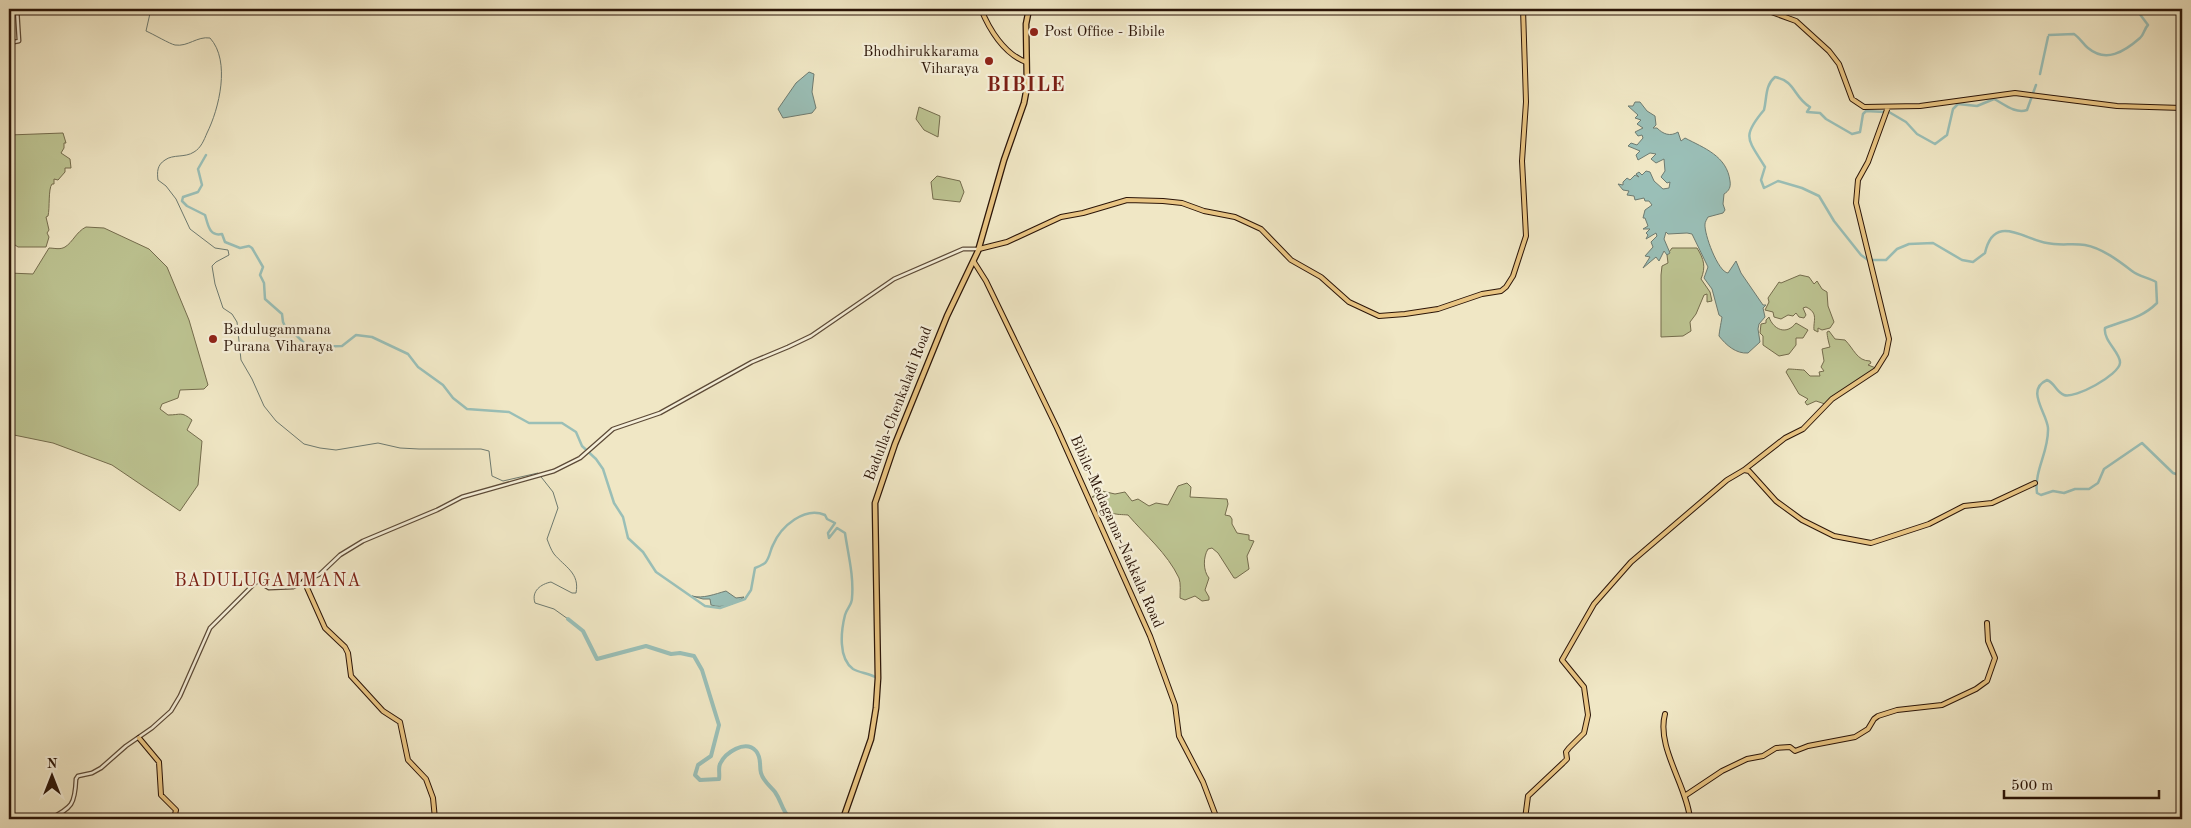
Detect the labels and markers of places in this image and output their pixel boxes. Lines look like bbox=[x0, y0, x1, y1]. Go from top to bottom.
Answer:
place label: Post Office - Bibile bbox=[1044, 25, 1165, 40]
marker: Post Office - Bibile bbox=[1028, 26, 1040, 38]
place label: Bhodhirukkarama Viharaya bbox=[863, 45, 980, 77]
marker: Bhodhirukkarama Viharaya bbox=[983, 55, 995, 67]
place label: Badulugammana Purana Viharaya bbox=[223, 323, 334, 355]
marker: Badulugammana Purana Viharaya bbox=[207, 333, 219, 345]

